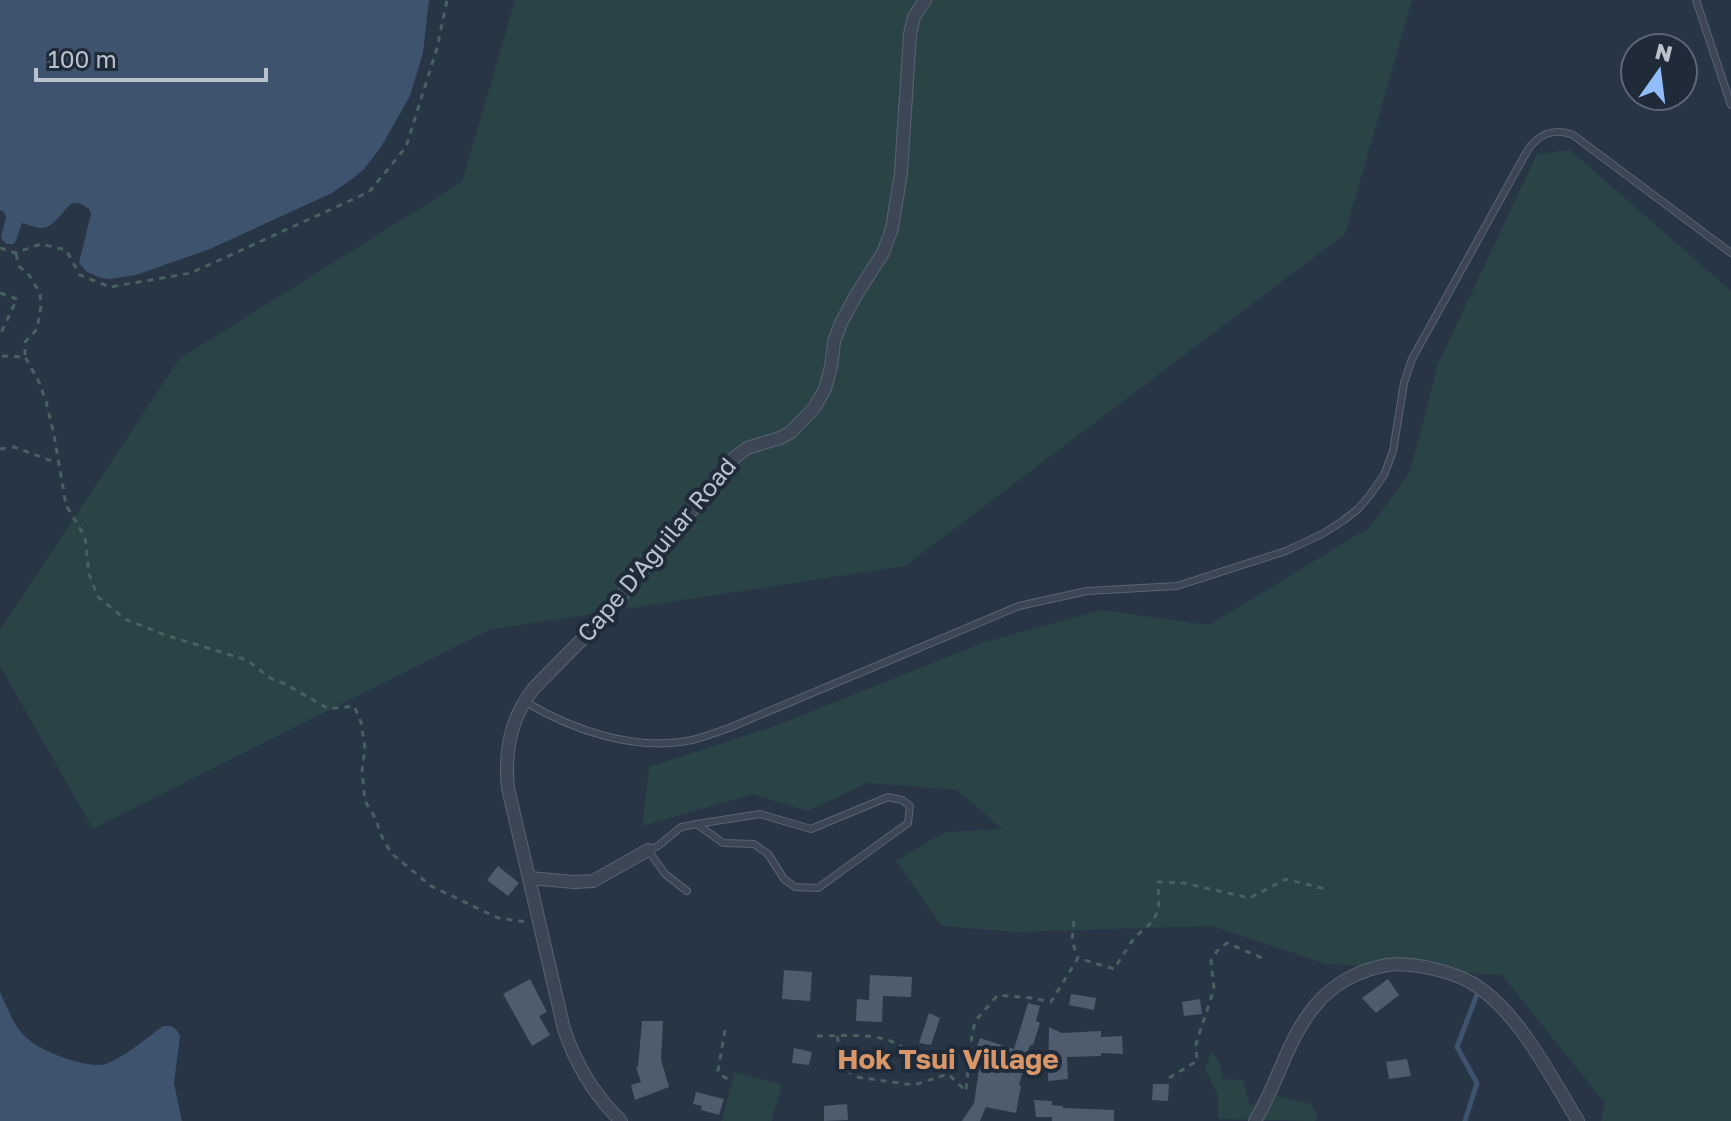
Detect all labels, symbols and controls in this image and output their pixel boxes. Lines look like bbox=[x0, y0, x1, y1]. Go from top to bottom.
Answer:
scale bar bbox=[36, 32, 266, 82]
north arrow bbox=[1619, 32, 1699, 112]
text: N bbox=[1653, 37, 1675, 67]
text: 100 m bbox=[48, 44, 117, 73]
street label: Cape D'Aguilar Road bbox=[570, 451, 741, 647]
district label: Hok Tsui Village bbox=[837, 1042, 1059, 1075]

